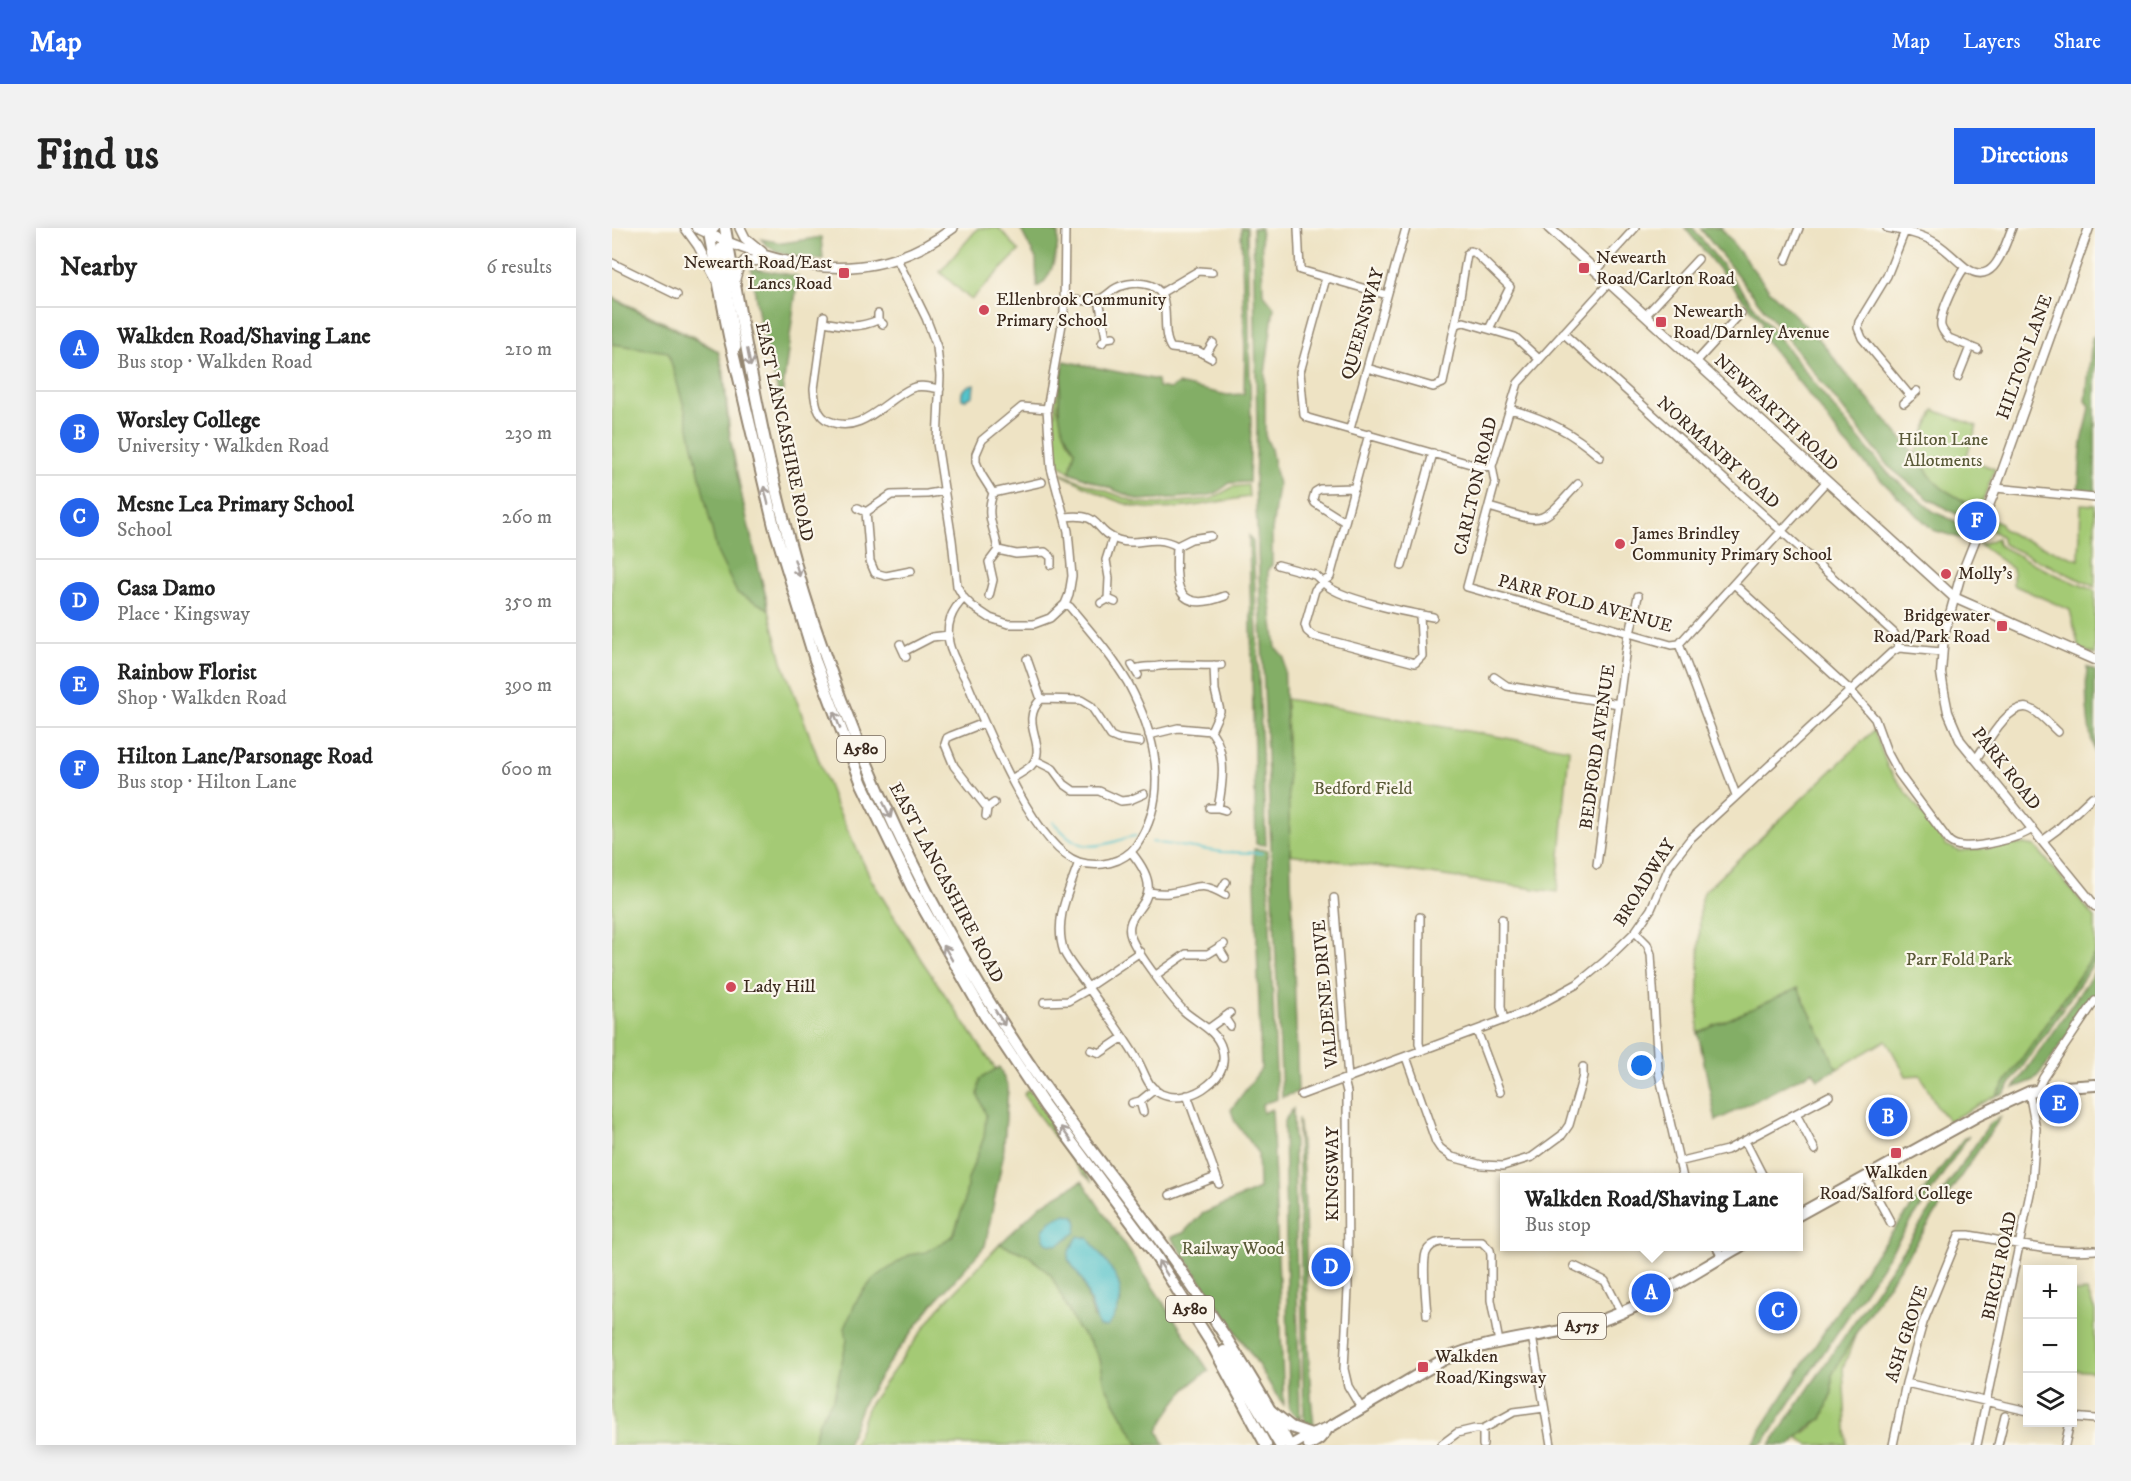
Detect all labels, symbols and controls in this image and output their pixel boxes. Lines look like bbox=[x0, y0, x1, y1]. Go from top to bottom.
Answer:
text: Map bbox=[30, 25, 82, 60]
text: Map bbox=[1891, 29, 1930, 55]
text: Layers bbox=[1963, 29, 2021, 55]
text: Share bbox=[2054, 29, 2101, 55]
button: Directions bbox=[1954, 128, 2095, 184]
text: Find us bbox=[36, 130, 159, 182]
place label: Newearth Road/Carlton Road bbox=[1596, 247, 1735, 290]
text: Nearby bbox=[60, 251, 137, 284]
place label: Newearth Road/East Lancs Road bbox=[683, 252, 832, 295]
text: 6 results bbox=[486, 255, 552, 280]
marker: Newearth Road/Carlton Road bbox=[1577, 261, 1591, 275]
street label: QUEENSWAY bbox=[1337, 265, 1390, 382]
marker: Newearth Road/East Lancs Road bbox=[837, 266, 851, 280]
place label: Ellenbrook Community Primary School bbox=[996, 289, 1167, 332]
street label: HILTON LANE bbox=[1992, 291, 2058, 422]
place label: Newearth Road/Darnley Avenue bbox=[1673, 301, 1829, 344]
marker: Ellenbrook Community Primary School bbox=[977, 303, 991, 317]
marker: Newearth Road/Darnley Avenue bbox=[1654, 315, 1668, 329]
street label: EAST LANCASHIRE ROAD bbox=[750, 320, 818, 544]
text: Walkden Road/Shaving Lane bbox=[117, 323, 371, 350]
text: A bbox=[73, 337, 86, 362]
text: 210 m bbox=[505, 337, 552, 362]
one-way arrow bbox=[744, 347, 755, 367]
text: Bus stop · Walkden Road bbox=[117, 350, 312, 375]
street label: NEWEARTH ROAD bbox=[1709, 350, 1843, 476]
street label: NORMANBY ROAD bbox=[1652, 392, 1784, 514]
text: Worsley College bbox=[117, 407, 260, 434]
street label: CARLTON ROAD bbox=[1449, 415, 1503, 557]
text: B bbox=[73, 421, 86, 446]
text: 230 m bbox=[505, 421, 552, 446]
park label: Hilton Lane Allotments bbox=[1898, 429, 1988, 472]
text: University · Walkden Road bbox=[117, 434, 329, 459]
one-way arrow bbox=[759, 485, 771, 504]
text: Mesne Lea Primary School bbox=[117, 491, 354, 518]
pin: F bbox=[1958, 498, 1996, 544]
text: C bbox=[73, 505, 86, 530]
text: 260 m bbox=[502, 505, 552, 530]
text: School bbox=[117, 518, 172, 543]
place label: James Brindley Community Primary School bbox=[1630, 523, 1833, 566]
marker: James Brindley Community Primary School bbox=[1613, 537, 1627, 551]
one-way arrow bbox=[792, 558, 804, 577]
place label: Molly's bbox=[1958, 563, 2013, 585]
marker: Molly's bbox=[1939, 567, 1953, 581]
street label: PARR FOLD AVENUE bbox=[1495, 570, 1675, 638]
text: Casa Damo bbox=[117, 575, 215, 602]
text: D bbox=[72, 589, 87, 614]
text: 350 m bbox=[505, 589, 552, 614]
text: Place · Kingsway bbox=[117, 602, 250, 627]
place label: Bridgewater Road/Park Road bbox=[1873, 605, 1990, 648]
marker: Bridgewater Road/Park Road bbox=[1995, 619, 2009, 633]
text: Rainbow Florist bbox=[117, 659, 257, 686]
street label: BEDFORD AVENUE bbox=[1576, 663, 1621, 831]
text: E bbox=[72, 673, 87, 698]
text: 390 m bbox=[504, 673, 552, 698]
text: Shop · Walkden Road bbox=[117, 686, 287, 711]
one-way arrow bbox=[831, 712, 842, 730]
street label: PARK ROAD bbox=[1967, 723, 2045, 815]
road number: A580 bbox=[837, 736, 885, 762]
text: Hilton Lane/Parsonage Road bbox=[117, 743, 373, 770]
text: F bbox=[73, 757, 86, 782]
text: 600 m bbox=[501, 757, 552, 782]
text: Bus stop · Hilton Lane bbox=[117, 770, 297, 795]
park label: Bedford Field bbox=[1313, 778, 1413, 800]
street label: EAST LANCASHIRE ROAD bbox=[884, 779, 1008, 987]
one-way arrow bbox=[881, 800, 893, 818]
street label: BROADWAY bbox=[1609, 835, 1681, 931]
street label: VALDENE DRIVE bbox=[1309, 918, 1344, 1070]
one-way arrow bbox=[942, 945, 954, 962]
park label: Parr Fold Park bbox=[1906, 949, 2012, 971]
place label: Lady Hill bbox=[743, 976, 816, 998]
marker: Lady Hill bbox=[724, 980, 738, 994]
one-way arrow bbox=[994, 1009, 1006, 1026]
your location bbox=[1627, 1051, 1656, 1080]
pin: E bbox=[2040, 1082, 2078, 1126]
pin: B bbox=[1868, 1094, 1908, 1140]
street label: KINGSWAY bbox=[1322, 1126, 1344, 1222]
one-way arrow bbox=[1060, 1127, 1072, 1143]
marker: Walkden Road/Salford College bbox=[1889, 1146, 1903, 1160]
place label: Walkden Road/Salford College bbox=[1819, 1162, 1973, 1205]
popup bbox=[1500, 1173, 1803, 1251]
text: Walkden Road/Shaving Lane bbox=[1525, 1186, 1778, 1213]
street label: BIRCH ROAD bbox=[1978, 1209, 2022, 1323]
text: Bus stop bbox=[1525, 1213, 1591, 1238]
park label: Railway Wood bbox=[1181, 1238, 1285, 1260]
pin: D bbox=[1312, 1244, 1350, 1290]
one-way arrow bbox=[1157, 1260, 1169, 1276]
map controls bbox=[2023, 1265, 2077, 1427]
button: + bbox=[2023, 1265, 2077, 1319]
pin: A bbox=[1632, 1270, 1670, 1316]
street label: ASH GROVE bbox=[1881, 1282, 1933, 1385]
pin: C bbox=[1758, 1288, 1798, 1334]
road number: A580 bbox=[1166, 1296, 1214, 1322]
road number: A575 bbox=[1558, 1313, 1606, 1339]
button: − bbox=[2023, 1319, 2077, 1373]
place label: Walkden Road/Kingsway bbox=[1434, 1346, 1547, 1389]
marker: Walkden Road/Kingsway bbox=[1416, 1360, 1430, 1374]
button: layers bbox=[2023, 1373, 2077, 1427]

